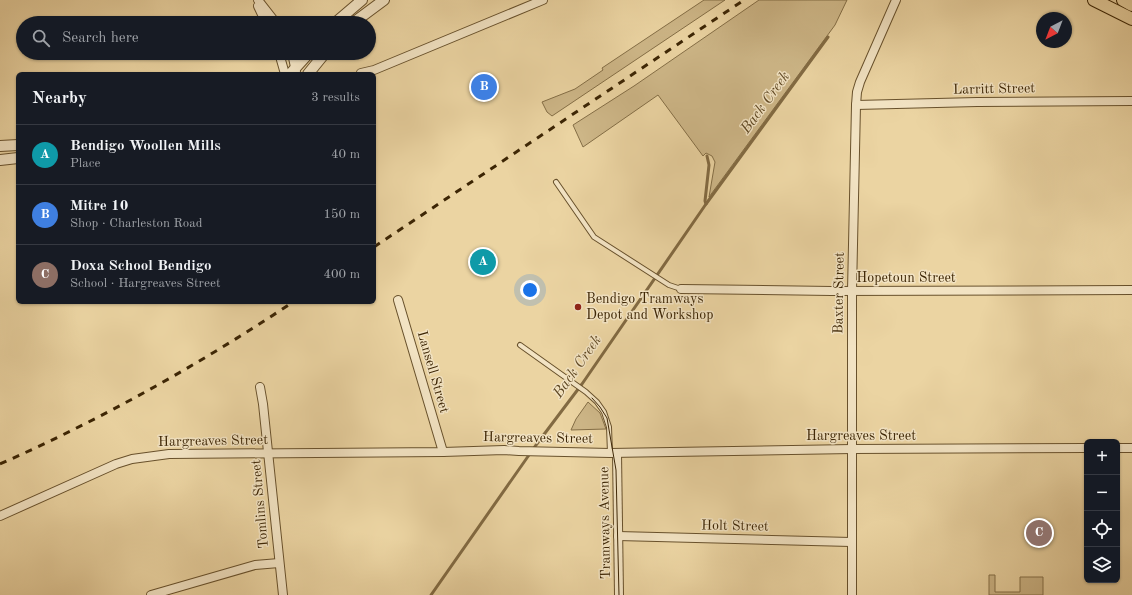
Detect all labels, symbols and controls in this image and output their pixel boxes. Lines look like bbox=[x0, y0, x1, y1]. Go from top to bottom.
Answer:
north arrow bbox=[1036, 12, 1072, 48]
search box bbox=[16, 16, 376, 60]
icon: search bbox=[30, 27, 52, 49]
text: Search here bbox=[62, 31, 139, 46]
water label: Back Creek bbox=[738, 69, 793, 138]
pin: B bbox=[471, 72, 497, 102]
street label: Larritt Street bbox=[953, 81, 1035, 97]
text: Nearby bbox=[32, 90, 87, 107]
text: 3 results bbox=[311, 91, 360, 104]
text: Bendigo Woollen Mills bbox=[70, 139, 221, 154]
text: A bbox=[40, 148, 50, 161]
text: 40 m bbox=[331, 148, 360, 161]
text: Place bbox=[70, 157, 100, 170]
text: Mitre 10 bbox=[70, 199, 128, 214]
text: B bbox=[40, 208, 50, 221]
text: 150 m bbox=[323, 208, 360, 221]
text: Shop · Charleston Road bbox=[70, 217, 203, 230]
pin: A bbox=[470, 247, 496, 277]
street label: Baxter Street bbox=[831, 252, 847, 334]
text: Doxa School Bendigo bbox=[70, 259, 212, 274]
text: C bbox=[41, 268, 49, 281]
text: 400 m bbox=[323, 268, 360, 281]
street label: Hopetoun Street bbox=[856, 271, 956, 285]
text: School · Hargreaves Street bbox=[70, 277, 220, 290]
your location bbox=[520, 280, 540, 300]
place label: Bendigo Tramways Depot and Workshop bbox=[586, 292, 714, 322]
marker: Bendigo Tramways Depot and Workshop bbox=[573, 302, 583, 312]
street label: Lansell Street bbox=[415, 329, 451, 415]
water label: Back Creek bbox=[551, 333, 605, 402]
street label: Hargreaves Street bbox=[806, 429, 916, 443]
street label: Hargreaves Street bbox=[483, 430, 593, 446]
street label: Hargreaves Street bbox=[158, 433, 268, 449]
map controls bbox=[1084, 439, 1120, 583]
button: + bbox=[1084, 439, 1120, 475]
street label: Tomlins Street bbox=[249, 459, 271, 549]
street label: Tramways Avenue bbox=[597, 467, 613, 579]
button: − bbox=[1084, 475, 1120, 511]
button: locate bbox=[1084, 511, 1120, 547]
street label: Holt Street bbox=[701, 518, 769, 534]
pin: C bbox=[1026, 518, 1052, 548]
button: layers bbox=[1084, 547, 1120, 583]

